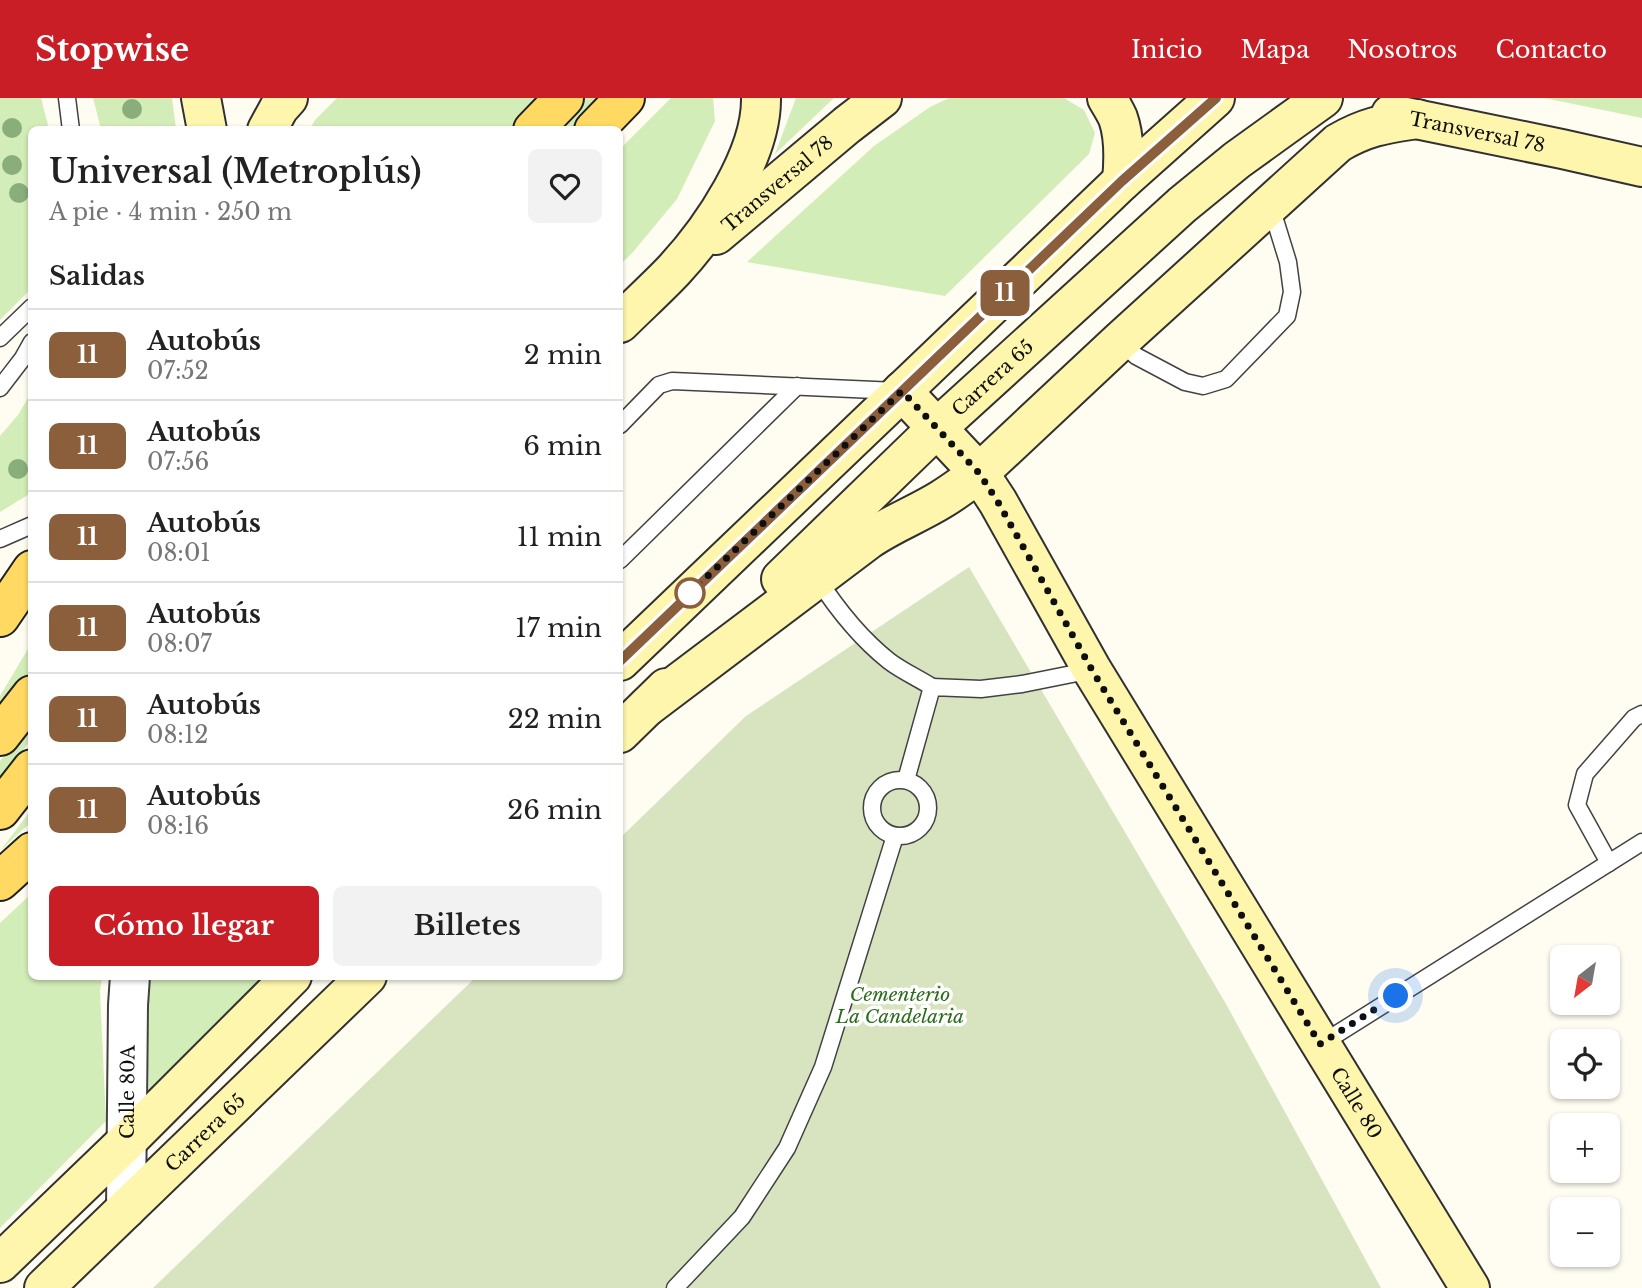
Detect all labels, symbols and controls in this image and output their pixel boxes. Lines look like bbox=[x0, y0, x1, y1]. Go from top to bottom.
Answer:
text: Stopwise bbox=[35, 29, 189, 70]
text: Inicio bbox=[1131, 35, 1202, 64]
text: Mapa bbox=[1240, 35, 1309, 64]
text: Nosotros bbox=[1347, 35, 1458, 64]
text: Contacto bbox=[1496, 35, 1607, 64]
street label: Transversal 78 bbox=[1407, 107, 1547, 157]
street label: Transversal 78 bbox=[717, 131, 838, 237]
button: heart bbox=[528, 149, 602, 223]
text: Universal (Metroplús) bbox=[49, 151, 421, 192]
text: A pie · 4 min · 250 m bbox=[49, 198, 292, 226]
text: Salidas bbox=[49, 260, 145, 292]
line badge: 11 bbox=[974, 270, 1036, 316]
text: 11 bbox=[995, 278, 1015, 307]
text: Autobús bbox=[147, 325, 261, 357]
street label: Carrera 65 bbox=[947, 335, 1038, 421]
text: 2 min bbox=[524, 339, 602, 371]
text: 11 bbox=[77, 340, 98, 369]
text: 07:52 bbox=[147, 357, 209, 385]
text: Autobús bbox=[147, 416, 261, 448]
text: 6 min bbox=[523, 430, 602, 462]
text: 11 bbox=[77, 431, 98, 460]
text: 07:56 bbox=[147, 448, 209, 476]
text: Autobús bbox=[147, 507, 261, 539]
text: 11 min bbox=[517, 521, 602, 553]
text: 11 bbox=[77, 522, 98, 551]
text: 08:01 bbox=[147, 539, 211, 567]
unlabelled marker bbox=[675, 578, 705, 608]
text: Autobús bbox=[147, 598, 261, 630]
text: 17 min bbox=[515, 612, 602, 644]
text: 11 bbox=[77, 613, 98, 642]
text: 08:07 bbox=[147, 630, 212, 658]
text: Autobús bbox=[147, 689, 261, 721]
text: 22 min bbox=[508, 703, 602, 735]
text: 11 bbox=[77, 704, 98, 733]
text: 08:12 bbox=[147, 721, 208, 749]
text: Autobús bbox=[147, 780, 261, 812]
text: 26 min bbox=[507, 794, 602, 826]
text: 11 bbox=[77, 795, 98, 824]
text: 08:16 bbox=[147, 812, 209, 840]
button: Cómo llegar bbox=[49, 886, 319, 966]
button: Billetes bbox=[333, 886, 602, 966]
north arrow bbox=[1550, 945, 1620, 1015]
map controls bbox=[1550, 945, 1620, 1267]
your location bbox=[1378, 978, 1413, 1013]
park label: Cementerio La Candelaria bbox=[835, 983, 964, 1028]
button: locate bbox=[1550, 1029, 1620, 1099]
street label: Calle 80A bbox=[116, 1045, 140, 1139]
street label: Calle 80 bbox=[1326, 1063, 1387, 1143]
street label: Carrera 65 bbox=[161, 1089, 250, 1177]
button: + bbox=[1550, 1113, 1620, 1183]
button: − bbox=[1550, 1197, 1620, 1267]

